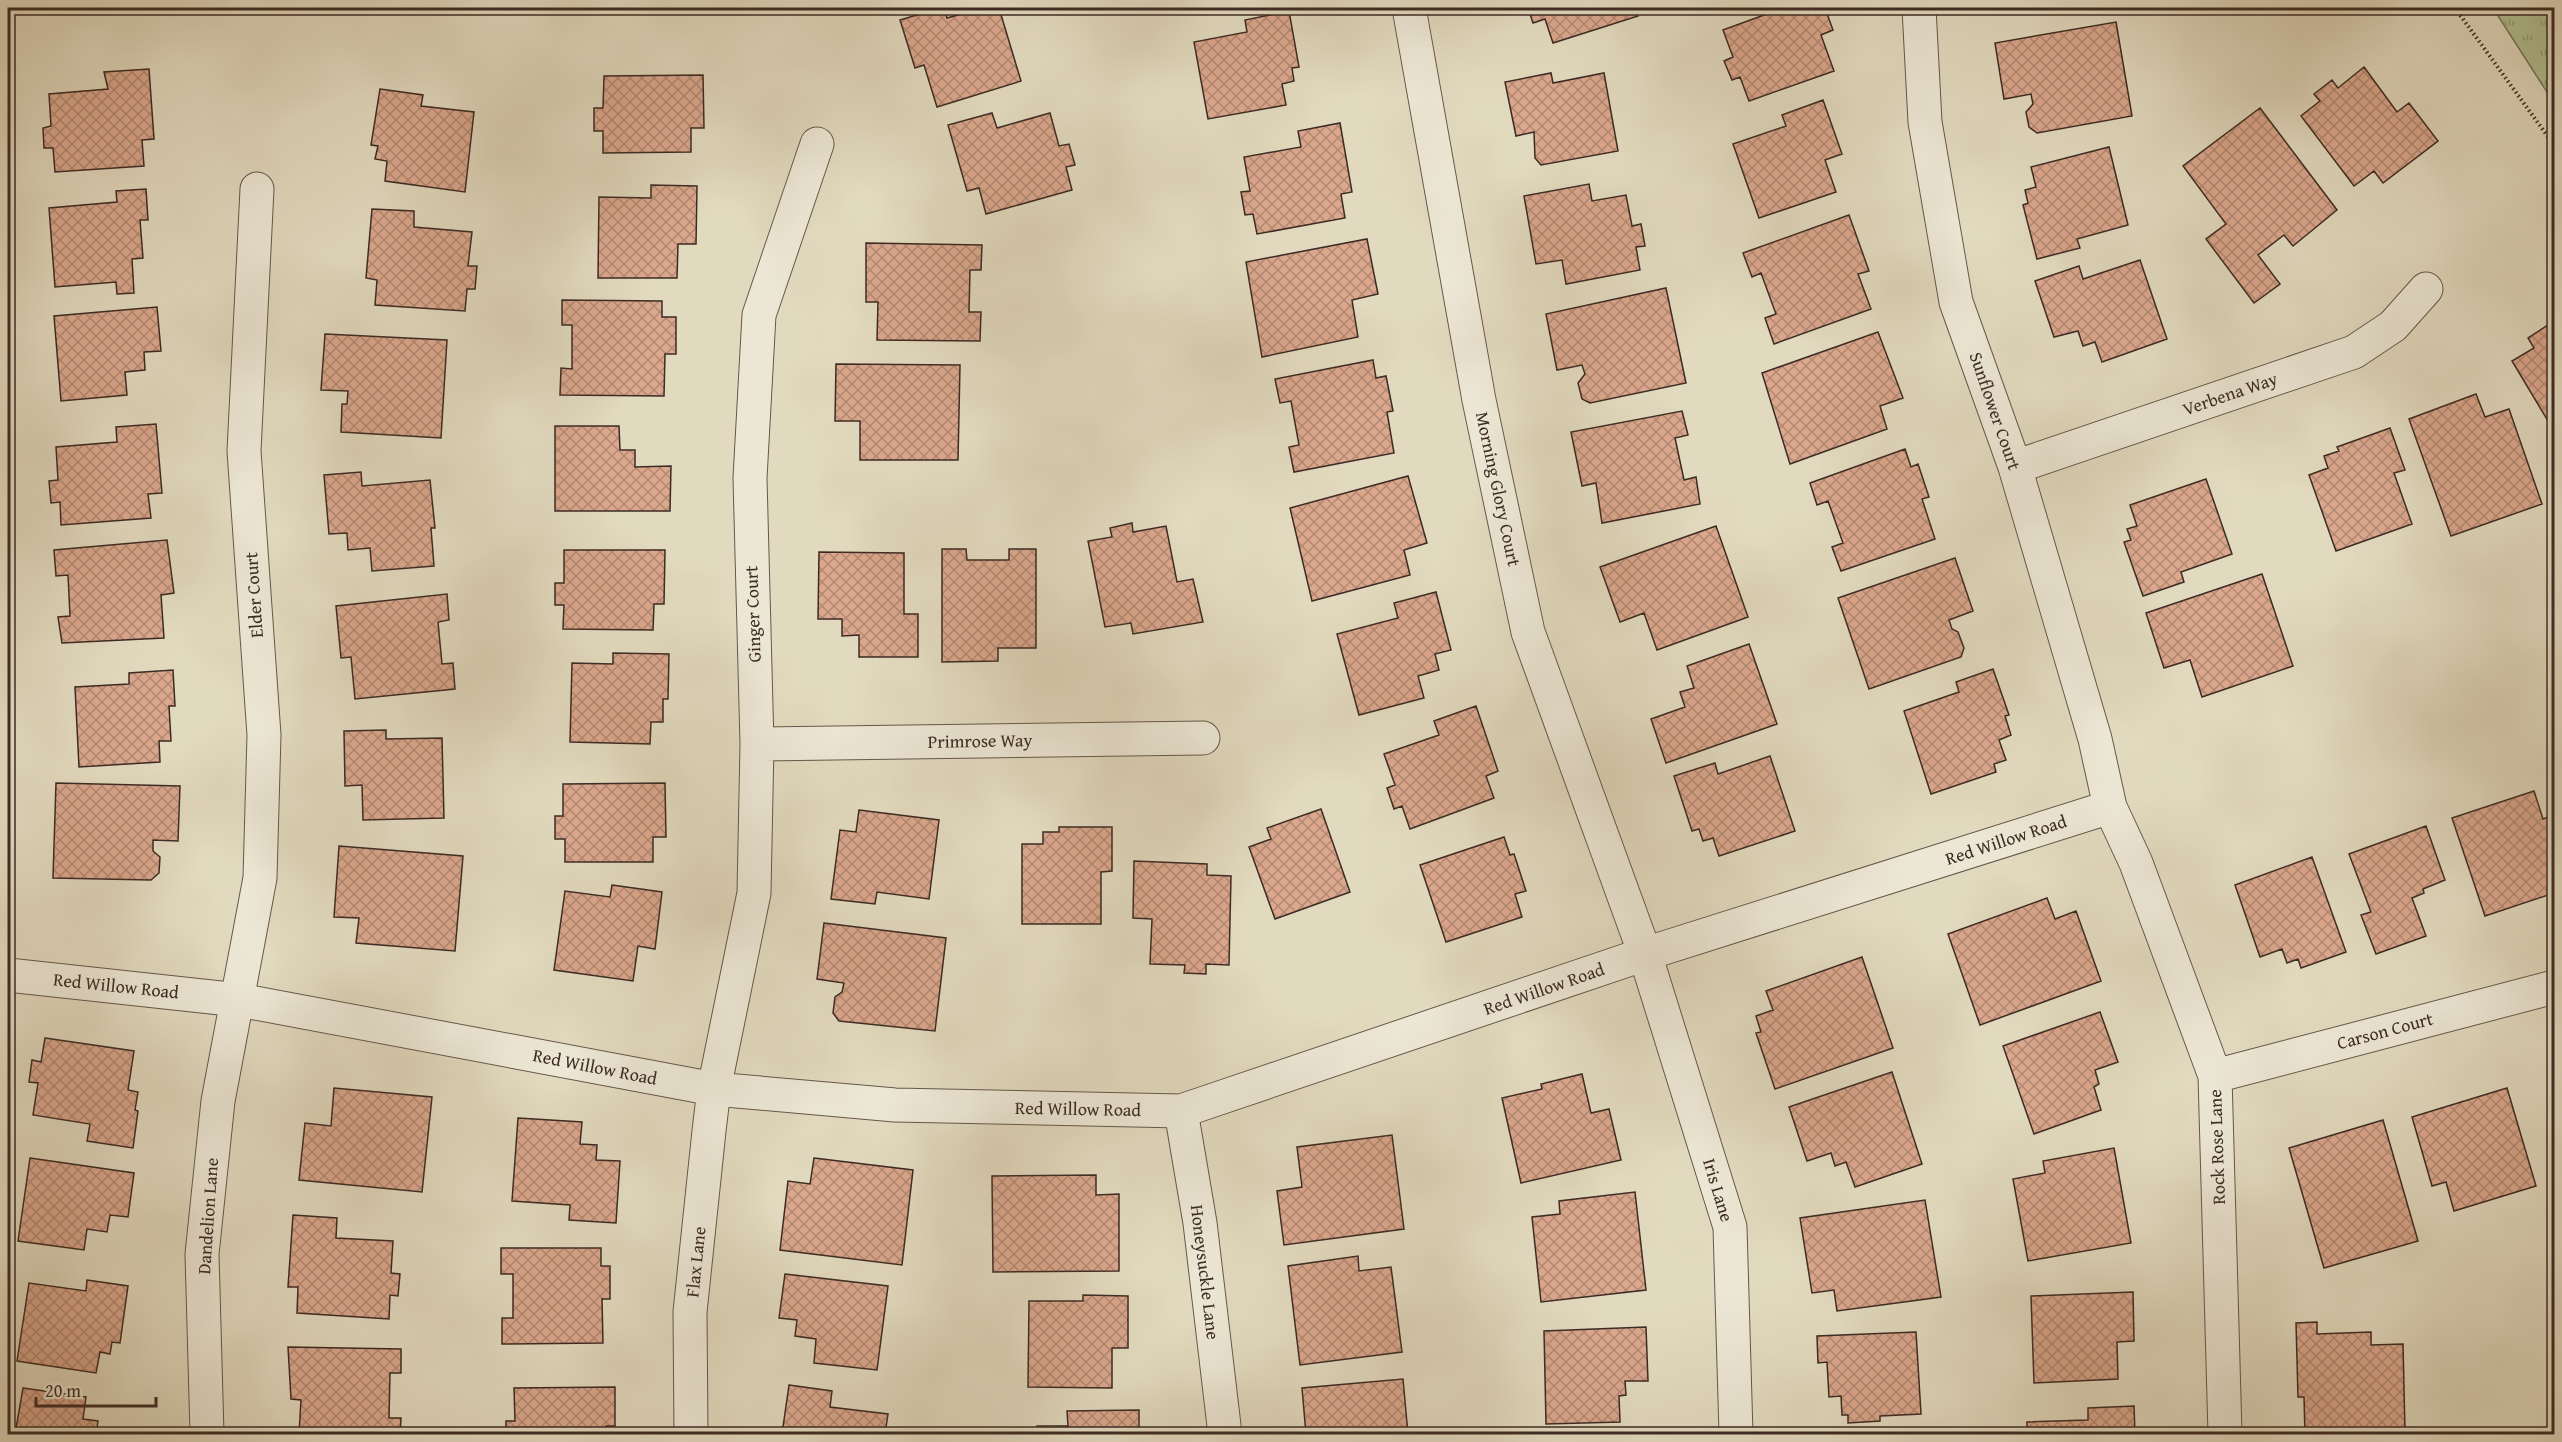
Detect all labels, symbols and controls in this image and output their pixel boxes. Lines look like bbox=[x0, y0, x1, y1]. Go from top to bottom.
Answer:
street label: Sunflower Court bbox=[1963, 348, 2028, 474]
street label: Verbena Way bbox=[2179, 365, 2281, 422]
street label: Morning Glory Court bbox=[1469, 409, 1528, 569]
street label: Elder Court bbox=[237, 551, 270, 639]
street label: Ginger Court bbox=[737, 564, 768, 663]
street label: Primrose Way bbox=[927, 726, 1033, 755]
street label: Red Willow Road bbox=[1942, 807, 2070, 872]
street label: Red Willow Road bbox=[1480, 955, 1608, 1022]
street label: Red Willow Road bbox=[52, 965, 181, 1006]
street label: Carson Court bbox=[2334, 1005, 2437, 1056]
street label: Red Willow Road bbox=[531, 1041, 660, 1092]
street label: Rock Rose Lane bbox=[2201, 1089, 2232, 1205]
street label: Red Willow Road bbox=[1015, 1094, 1142, 1123]
street label: Iris Lane bbox=[1696, 1155, 1741, 1225]
street label: Dandelion Lane bbox=[190, 1157, 225, 1275]
street label: Honeysuckle Lane bbox=[1184, 1203, 1227, 1341]
street label: Flax Lane bbox=[678, 1225, 713, 1299]
scale bar bbox=[36, 1370, 156, 1408]
text: 20 m bbox=[45, 1377, 81, 1404]

